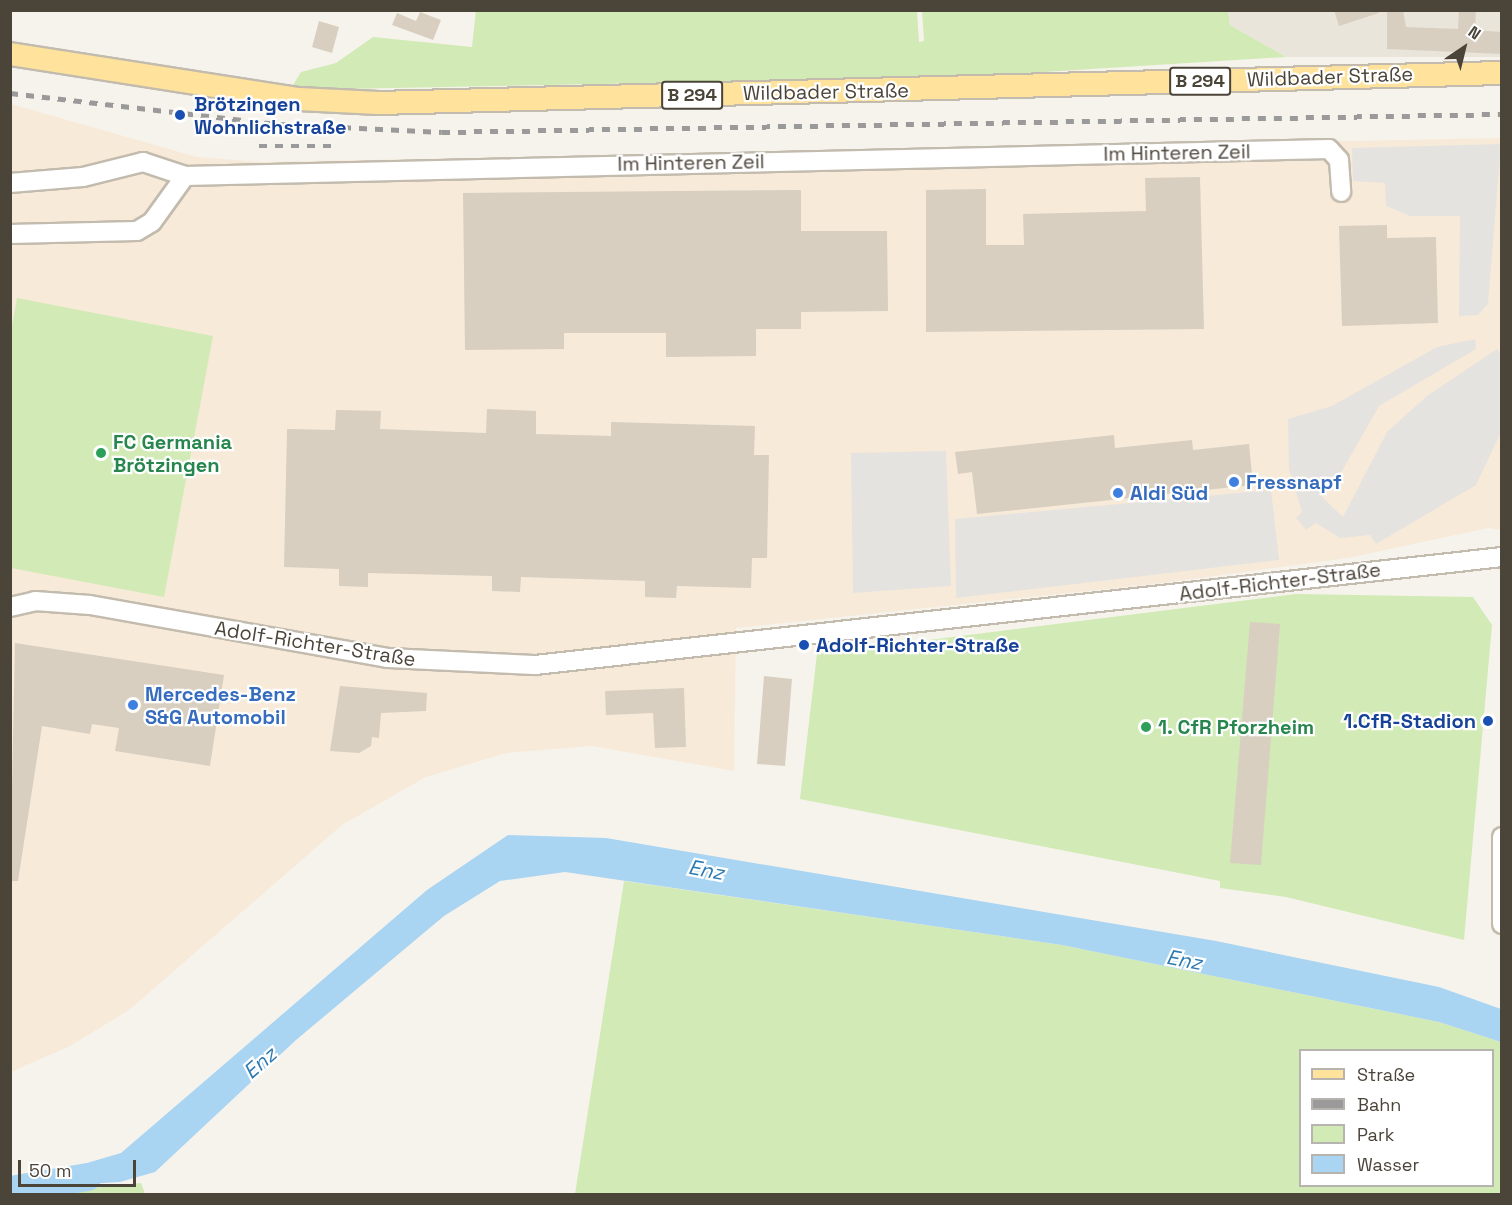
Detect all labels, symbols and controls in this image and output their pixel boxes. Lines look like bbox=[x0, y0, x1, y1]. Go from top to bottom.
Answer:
north arrow bbox=[1434, 18, 1494, 78]
text: N bbox=[1464, 21, 1485, 45]
street label: Wildbader Straße bbox=[1247, 62, 1413, 92]
road number: B 294 bbox=[1168, 66, 1232, 96]
street label: Wildbader Straße bbox=[743, 79, 909, 105]
road number: B 294 bbox=[660, 80, 724, 110]
place label: Brötzingen Wohnlichstraße bbox=[194, 92, 347, 139]
marker: Brötzingen Wohnlichstraße bbox=[171, 106, 189, 124]
street label: Im Hinteren Zeil bbox=[1103, 140, 1251, 166]
street label: Im Hinteren Zeil bbox=[617, 150, 765, 176]
place label: FC Germania Brötzingen bbox=[113, 430, 232, 477]
marker: FC Germania Brötzingen bbox=[94, 446, 108, 460]
place label: Fressnapf bbox=[1246, 470, 1342, 494]
marker: Fressnapf bbox=[1227, 475, 1241, 489]
place label: Aldi Süd bbox=[1130, 481, 1208, 505]
marker: Aldi Süd bbox=[1111, 486, 1125, 500]
street label: Adolf-Richter-Straße bbox=[1178, 558, 1382, 606]
street label: Adolf-Richter-Straße bbox=[213, 616, 417, 672]
place label: Adolf-Richter-Straße bbox=[816, 633, 1020, 657]
marker: Adolf-Richter-Straße bbox=[797, 638, 811, 652]
place label: Mercedes-Benz S&G Automobil bbox=[145, 682, 296, 729]
marker: Mercedes-Benz S&G Automobil bbox=[126, 698, 140, 712]
place label: 1.CfR-Stadion bbox=[1343, 709, 1476, 733]
marker: 1.CfR-Stadion bbox=[1481, 714, 1495, 728]
place label: 1. CfR Pforzheim bbox=[1158, 715, 1315, 739]
marker: 1. CfR Pforzheim bbox=[1139, 720, 1153, 734]
water label: Enz bbox=[686, 854, 726, 886]
water label: Enz bbox=[1164, 944, 1204, 976]
water label: Enz bbox=[238, 1042, 282, 1084]
legend bbox=[1299, 1049, 1494, 1187]
text: Straße bbox=[1357, 1063, 1415, 1086]
text: Bahn bbox=[1357, 1093, 1401, 1116]
text: Park bbox=[1357, 1123, 1394, 1146]
scale bar bbox=[21, 1148, 140, 1186]
text: Wasser bbox=[1357, 1153, 1419, 1176]
text: 50 m bbox=[29, 1159, 71, 1182]

